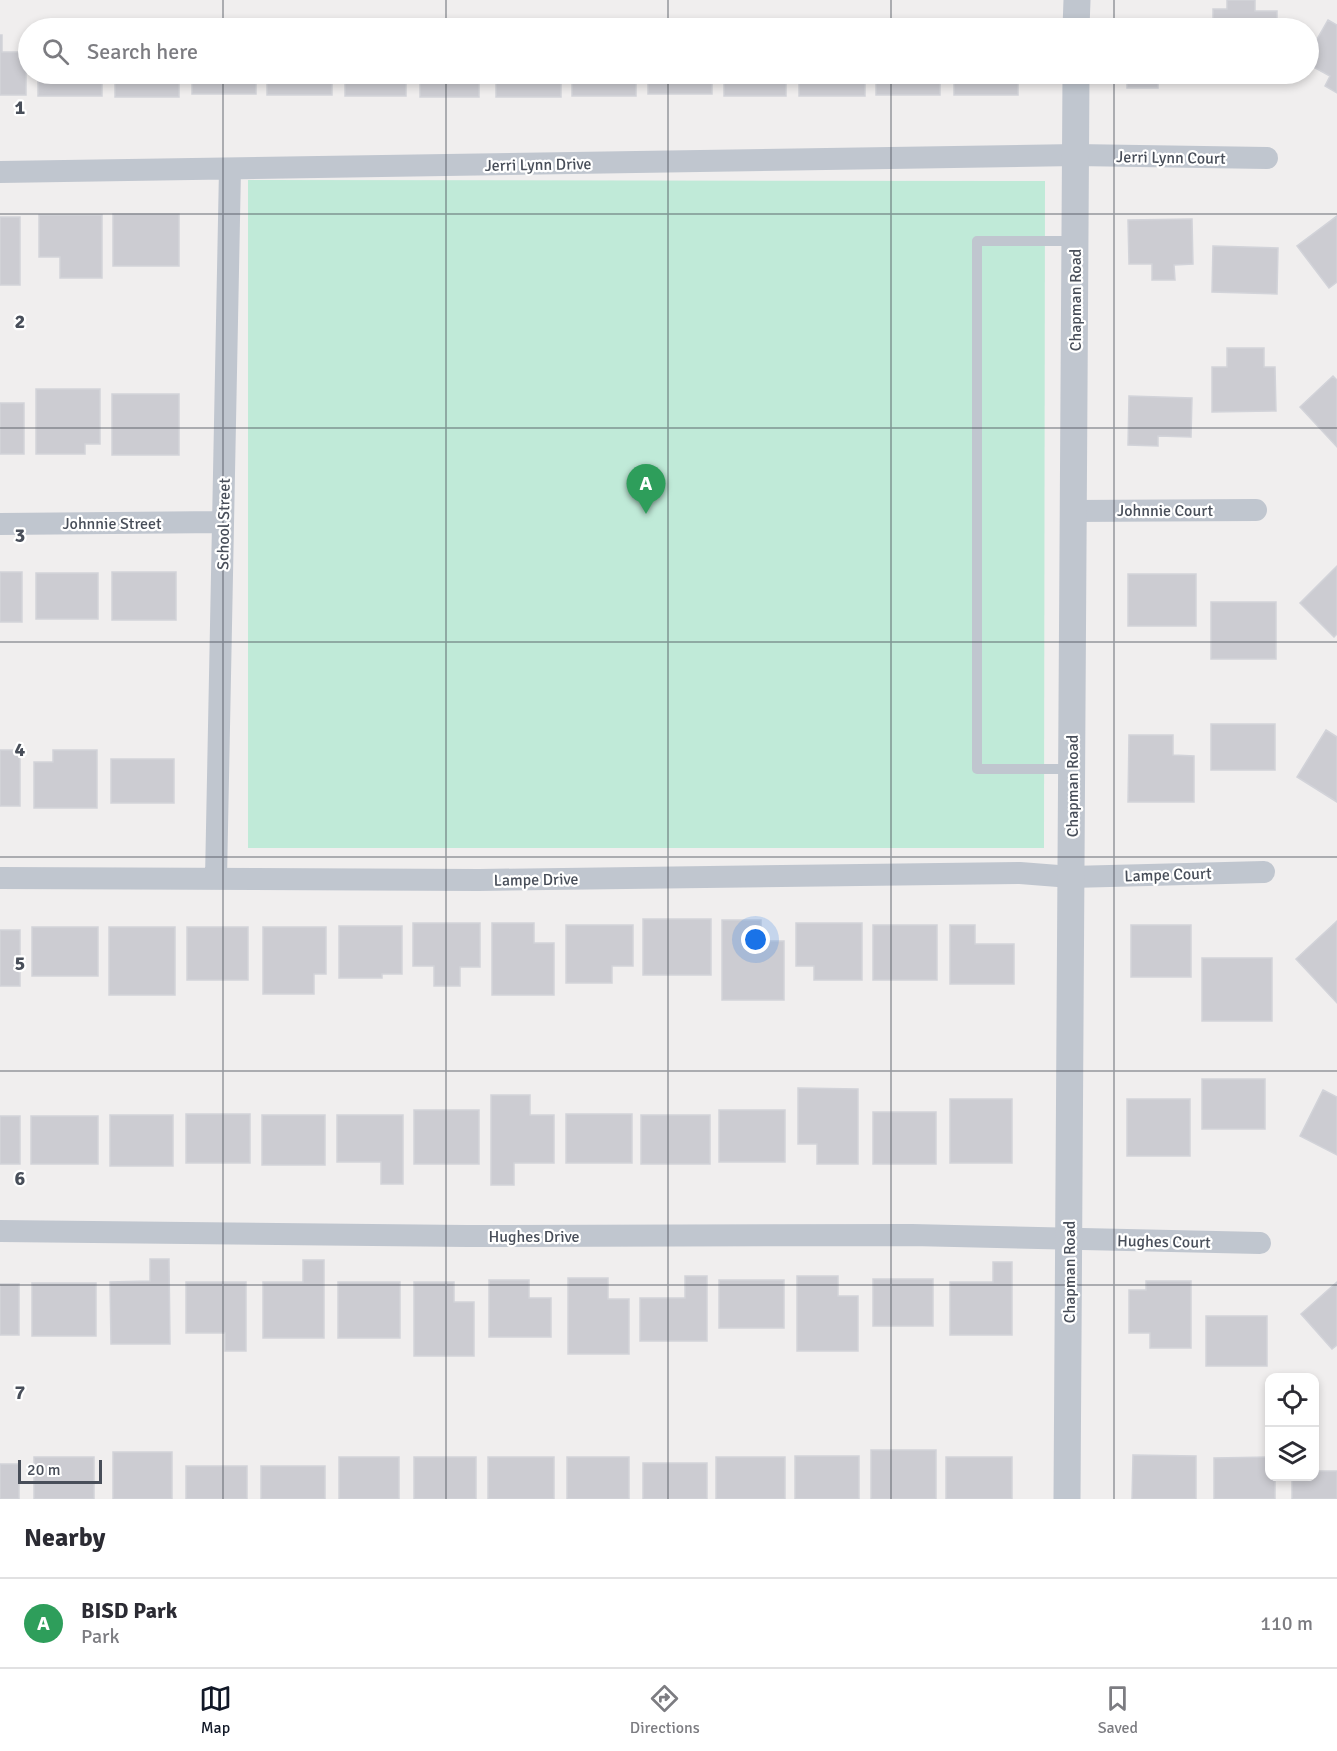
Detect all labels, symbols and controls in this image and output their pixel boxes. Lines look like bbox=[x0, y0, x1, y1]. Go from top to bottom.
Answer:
search box bbox=[18, 18, 1319, 84]
icon: search bbox=[39, 35, 72, 68]
text: Search here bbox=[87, 38, 198, 65]
text: 1 bbox=[15, 95, 26, 120]
street label: Jerri Lynn Court bbox=[1116, 147, 1226, 169]
street label: Jerri Lynn Drive bbox=[484, 154, 592, 176]
street label: Chapman Road bbox=[1066, 249, 1086, 351]
text: 2 bbox=[15, 309, 25, 334]
pin: A bbox=[626, 464, 666, 514]
street label: School Street bbox=[213, 478, 235, 570]
street label: Johnnie Court bbox=[1117, 501, 1213, 521]
street label: Johnnie Street bbox=[62, 514, 162, 534]
text: 3 bbox=[15, 523, 25, 548]
street label: Chapman Road bbox=[1063, 735, 1083, 837]
text: 4 bbox=[15, 737, 26, 762]
street label: Lampe Court bbox=[1124, 863, 1213, 887]
street label: Lampe Drive bbox=[493, 869, 579, 891]
your location bbox=[741, 925, 770, 954]
text: 5 bbox=[15, 951, 25, 976]
text: 6 bbox=[15, 1166, 26, 1191]
street label: Chapman Road bbox=[1060, 1221, 1080, 1323]
street label: Hughes Drive bbox=[488, 1227, 580, 1247]
street label: Hughes Court bbox=[1117, 1231, 1211, 1253]
map controls bbox=[1265, 1373, 1319, 1481]
button: locate bbox=[1265, 1373, 1319, 1427]
text: 7 bbox=[15, 1380, 26, 1405]
button: layers bbox=[1265, 1427, 1319, 1481]
scale bar bbox=[18, 1457, 102, 1484]
text: 20 m bbox=[27, 1460, 61, 1480]
text: Nearby bbox=[24, 1522, 105, 1554]
text: BISD Park bbox=[81, 1597, 177, 1624]
text: A bbox=[37, 1611, 50, 1636]
text: 110 m bbox=[1260, 1611, 1313, 1636]
text: Park bbox=[81, 1624, 119, 1649]
tab: Map bbox=[199, 1682, 232, 1738]
tab: Directions bbox=[630, 1682, 700, 1738]
tab: Saved bbox=[1098, 1682, 1138, 1738]

